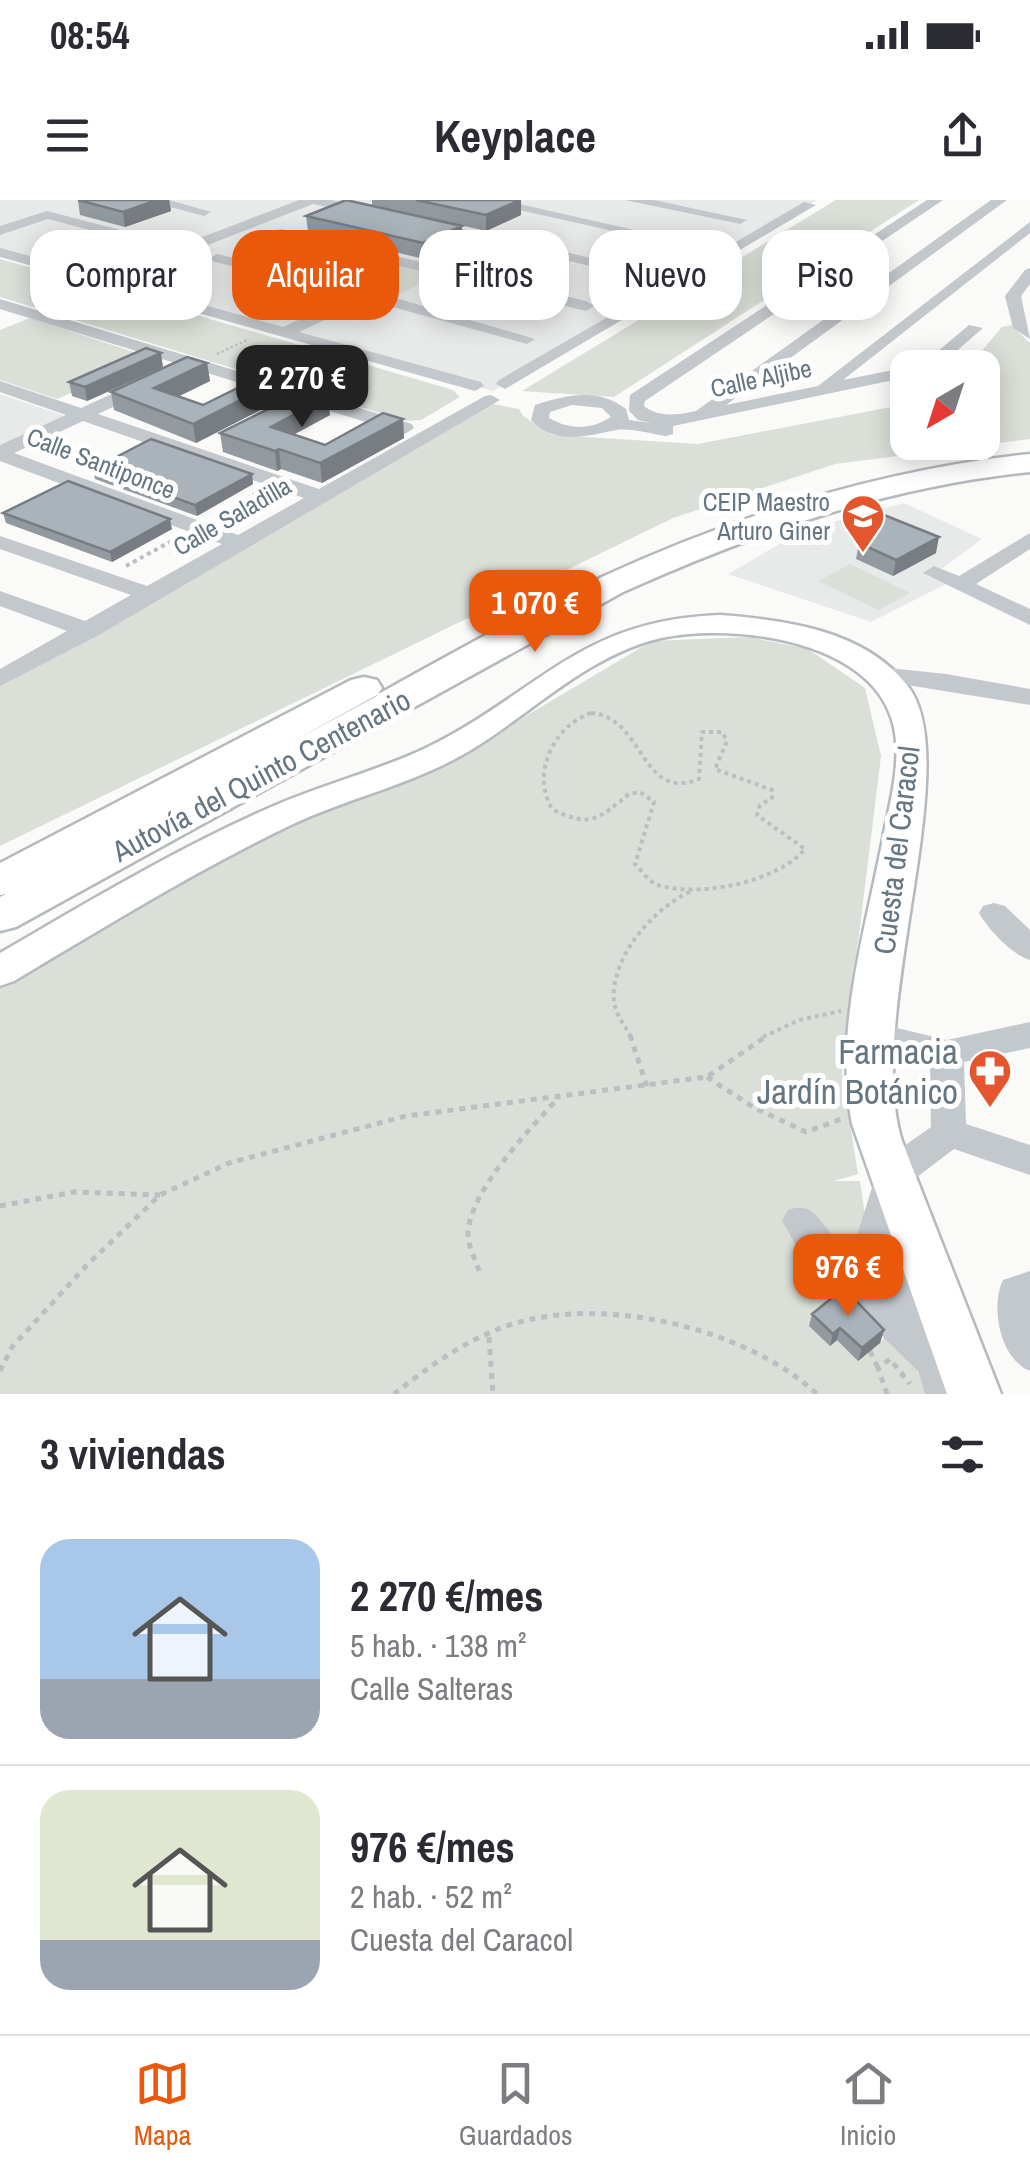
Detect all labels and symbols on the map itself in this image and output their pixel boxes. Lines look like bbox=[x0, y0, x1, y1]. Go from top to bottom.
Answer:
pin: 2 270 € bbox=[210, 345, 394, 430]
north arrow bbox=[890, 350, 1000, 460]
street label: Calle Aljibe bbox=[707, 351, 815, 405]
street label: Calle Santiponce bbox=[22, 419, 180, 507]
street label: Calle Saladilla bbox=[167, 468, 298, 563]
place label: CEIP Maestro Arturo Giner bbox=[703, 485, 830, 548]
school or university icon: CEIP Maestro Arturo Giner bbox=[840, 493, 886, 554]
pin: 1 070 € bbox=[443, 570, 627, 655]
street label: Autovía del Quinto Centenario bbox=[104, 679, 417, 871]
street label: Cuesta del Caracol bbox=[863, 744, 929, 956]
place label: Farmacia Jardín Botánico bbox=[757, 1028, 958, 1115]
pharmacy icon: Farmacia Jardín Botánico bbox=[967, 1048, 1013, 1109]
pin: 976 € bbox=[778, 1234, 918, 1319]

